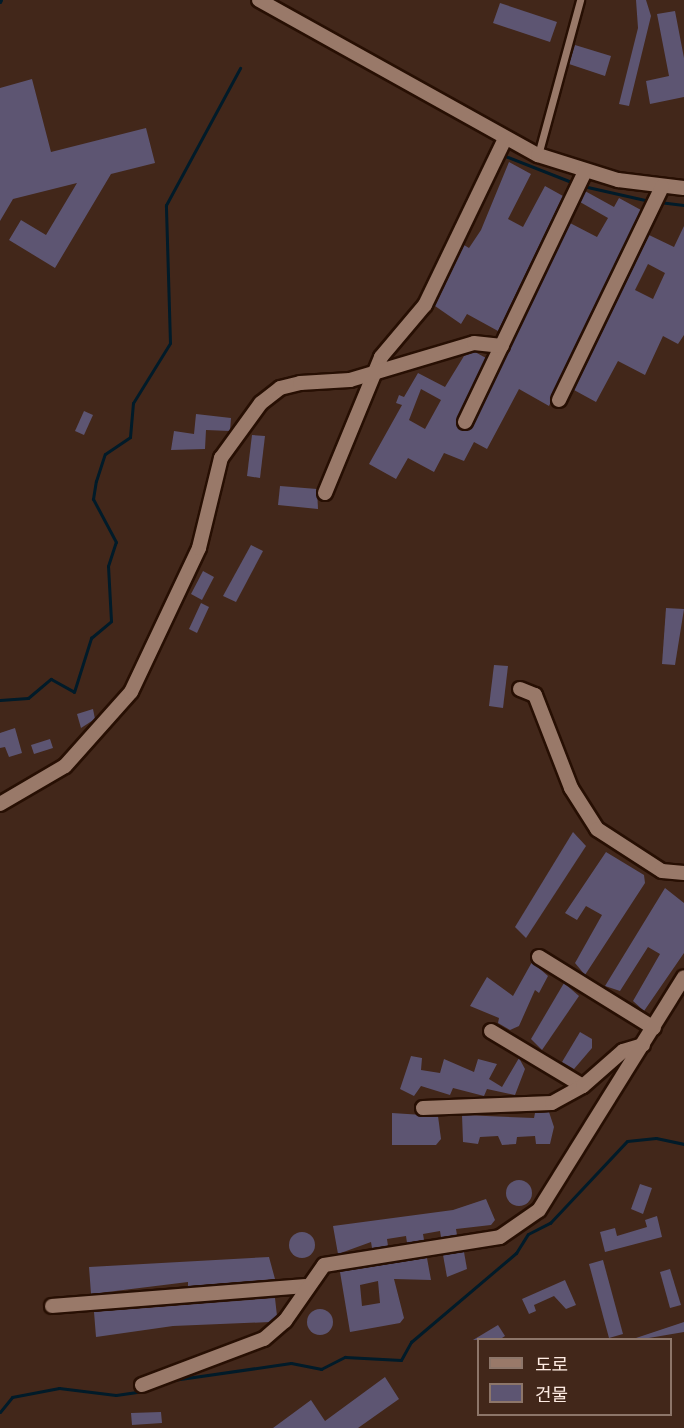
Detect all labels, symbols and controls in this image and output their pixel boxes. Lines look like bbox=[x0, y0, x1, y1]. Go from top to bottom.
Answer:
legend bbox=[477, 1338, 672, 1416]
text: 도로 bbox=[535, 1353, 568, 1376]
text: 건물 bbox=[535, 1383, 568, 1406]

